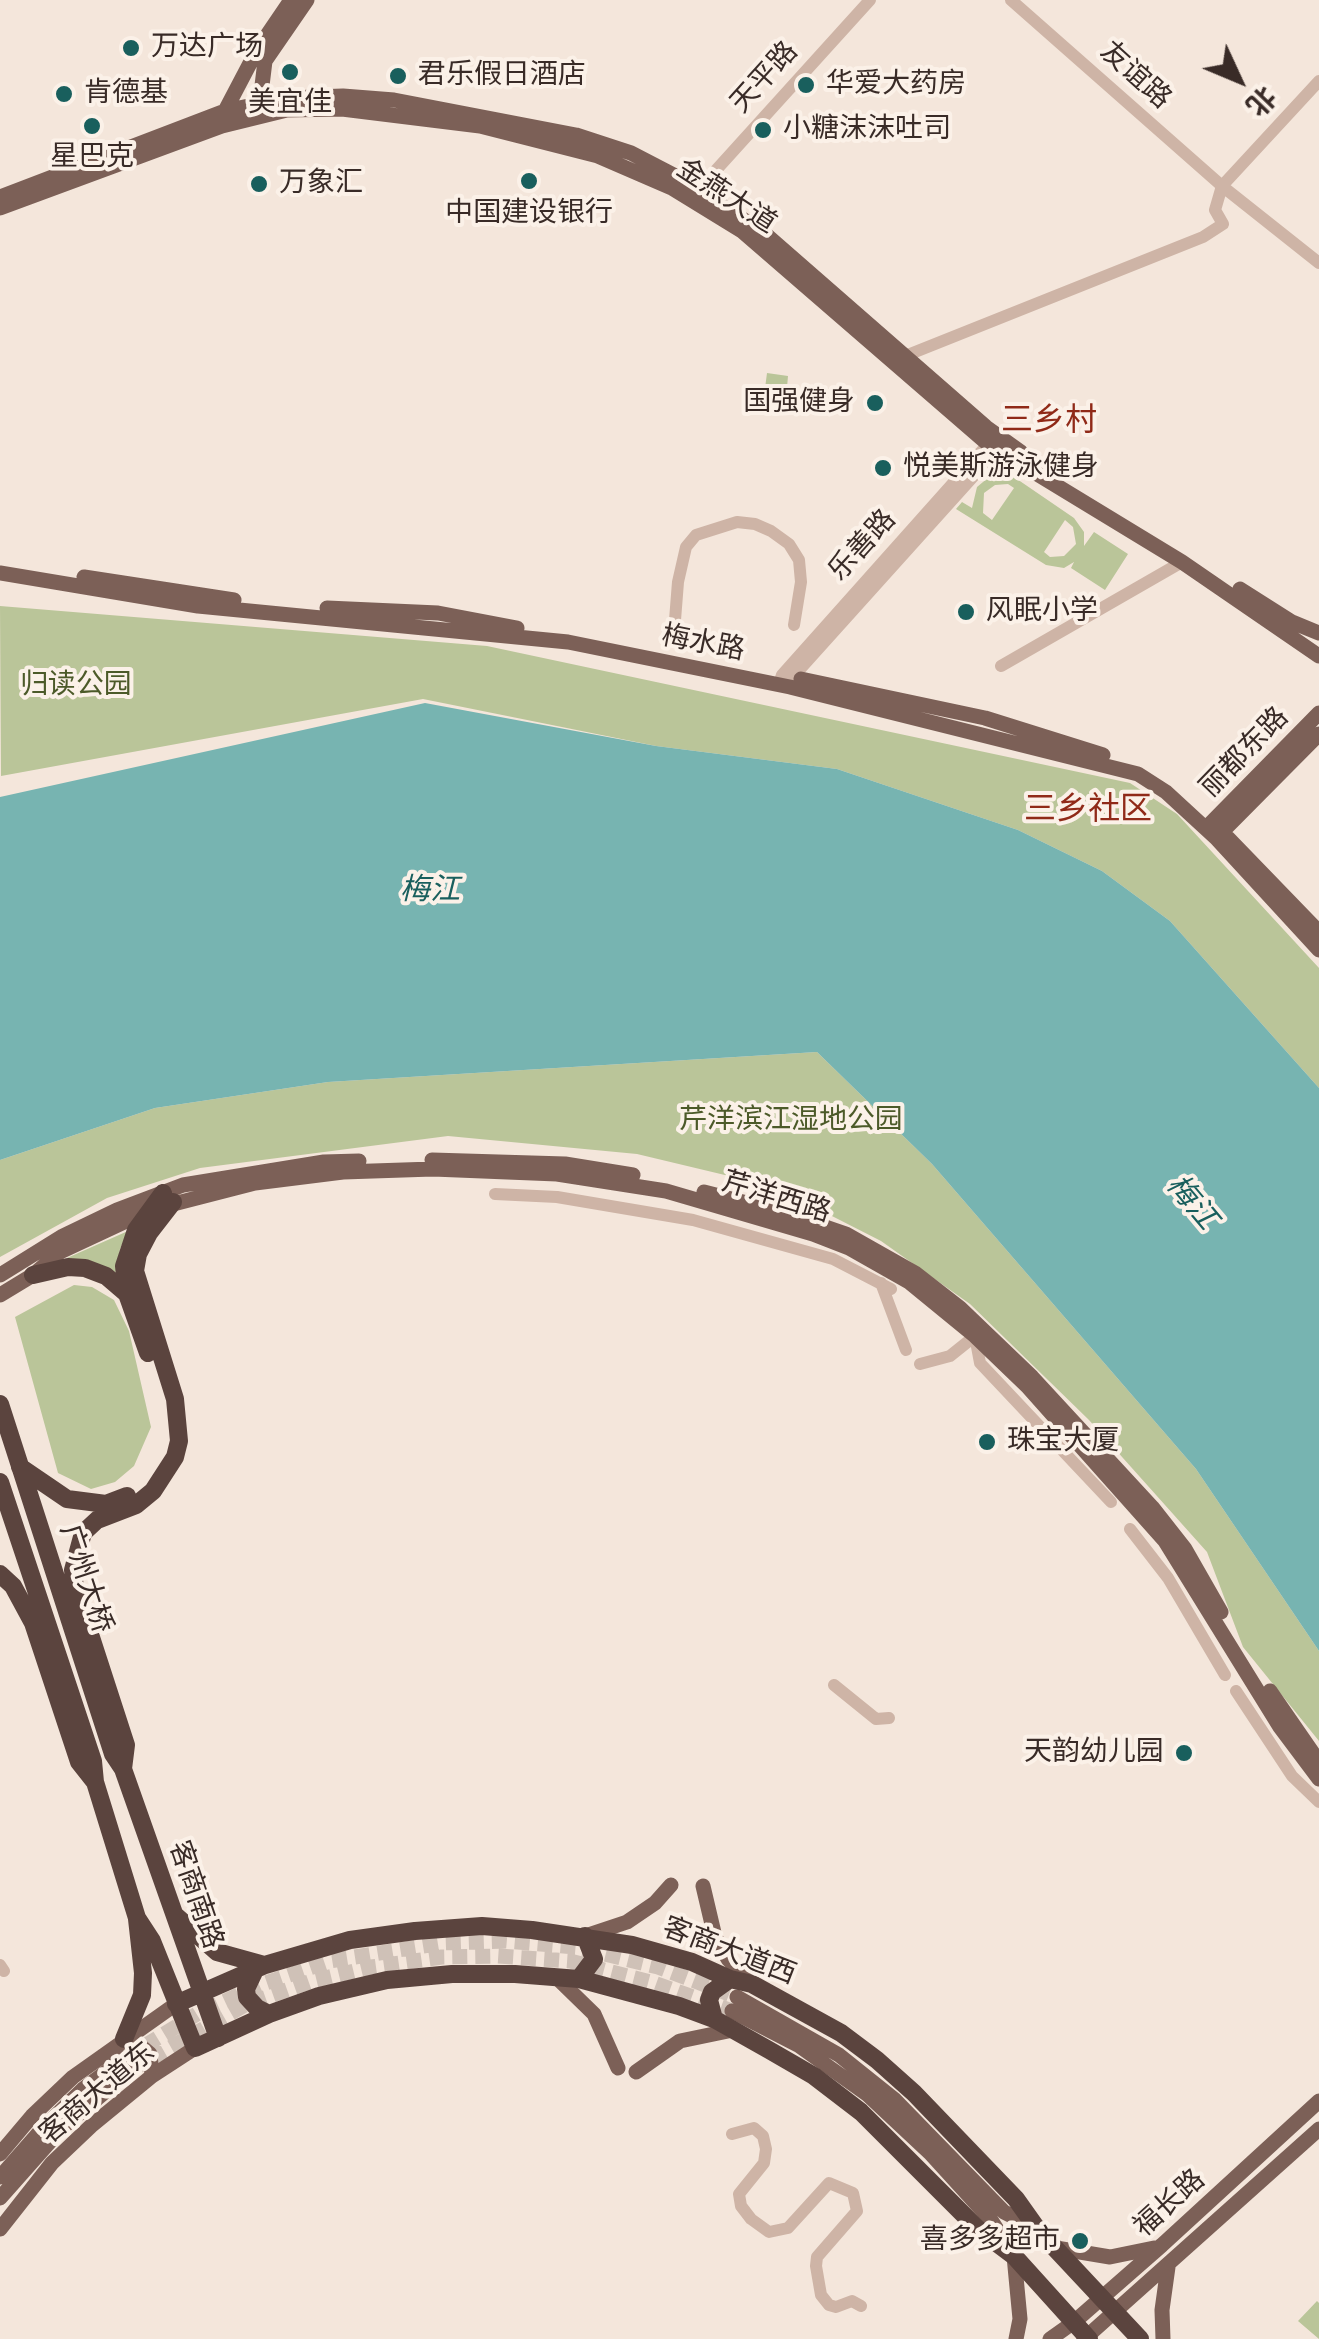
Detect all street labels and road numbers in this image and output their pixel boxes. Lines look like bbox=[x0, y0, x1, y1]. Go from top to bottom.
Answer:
street label: 友谊路 bbox=[1093, 35, 1177, 117]
street label: 天平路 bbox=[724, 36, 806, 120]
street label: 金燕大道 bbox=[670, 152, 782, 242]
street label: 乐善路 bbox=[822, 504, 904, 588]
street label: 梅水路 bbox=[659, 619, 747, 669]
street label: 丽都东路 bbox=[1194, 701, 1296, 805]
street label: 芹洋西路 bbox=[718, 1166, 834, 1230]
street label: 广州大桥 bbox=[52, 1521, 118, 1637]
street label: 客商南路 bbox=[161, 1837, 229, 1953]
street label: 客商大道西 bbox=[658, 1911, 800, 1993]
street label: 客商大道东 bbox=[34, 2036, 162, 2152]
street label: 福长路 bbox=[1128, 2163, 1212, 2245]

